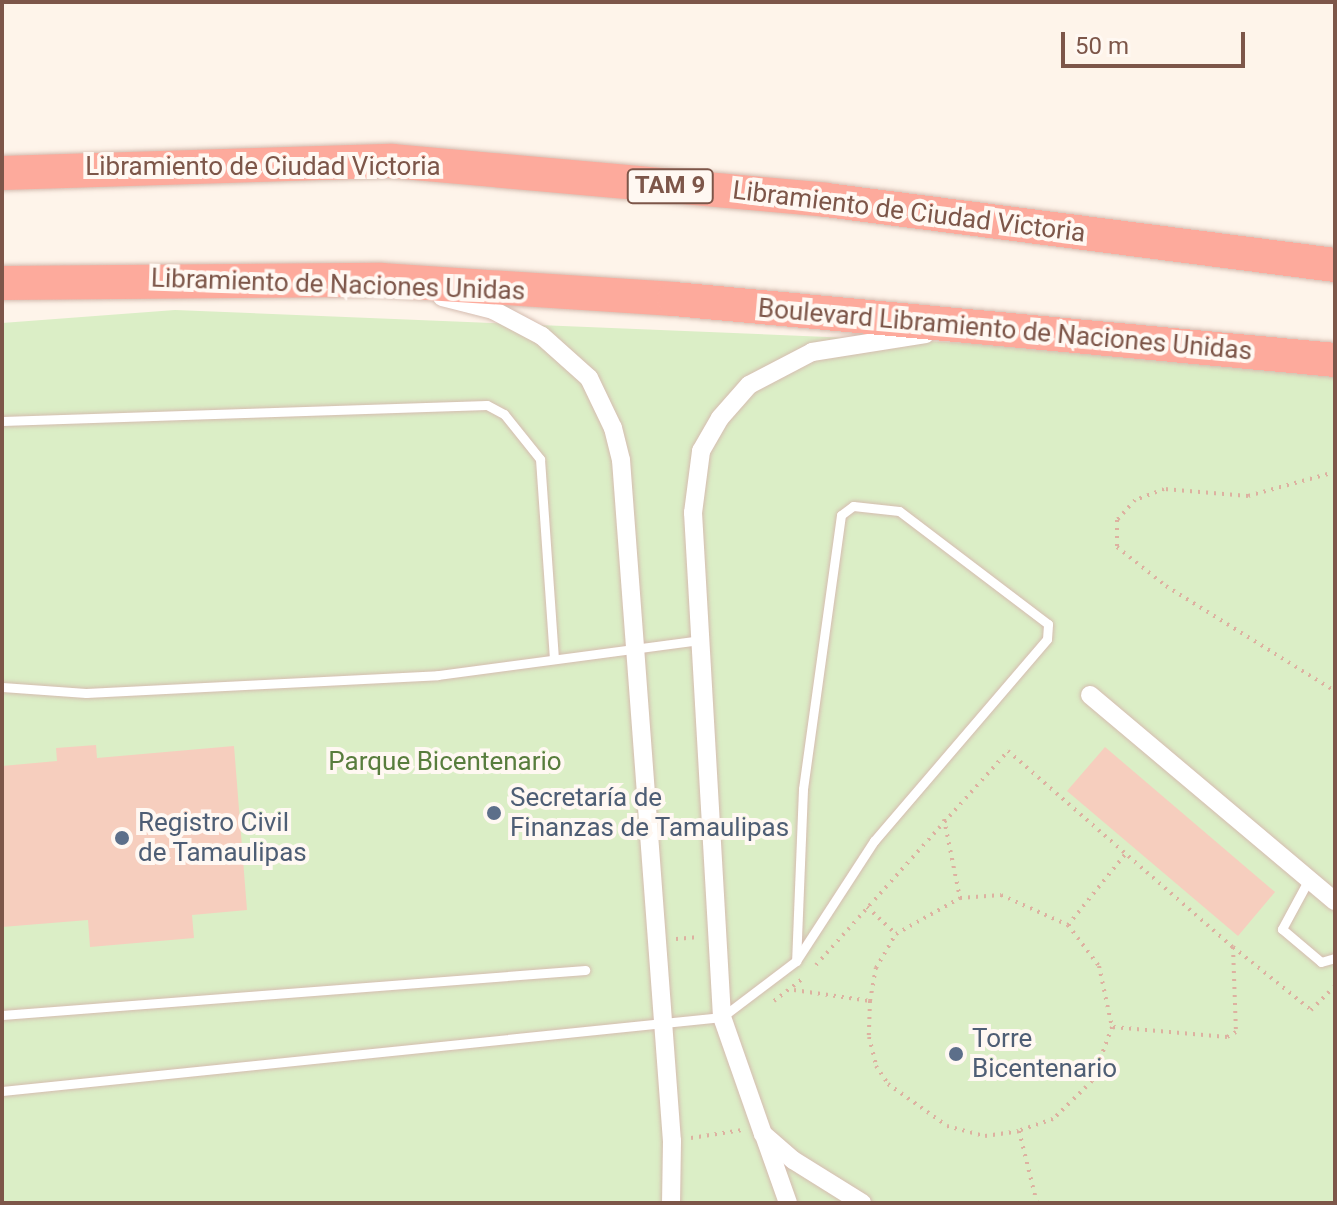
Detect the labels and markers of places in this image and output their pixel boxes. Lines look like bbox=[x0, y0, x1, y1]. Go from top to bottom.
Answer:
place label: Secretaría de Finanzas de Tamaulipas bbox=[510, 782, 790, 844]
marker: Secretaría de Finanzas de Tamaulipas bbox=[485, 804, 503, 822]
place label: Registro Civil de Tamaulipas bbox=[138, 807, 307, 868]
marker: Registro Civil de Tamaulipas bbox=[113, 829, 131, 847]
place label: Torre Bicentenario bbox=[972, 1023, 1117, 1084]
marker: Torre Bicentenario bbox=[947, 1045, 965, 1063]

